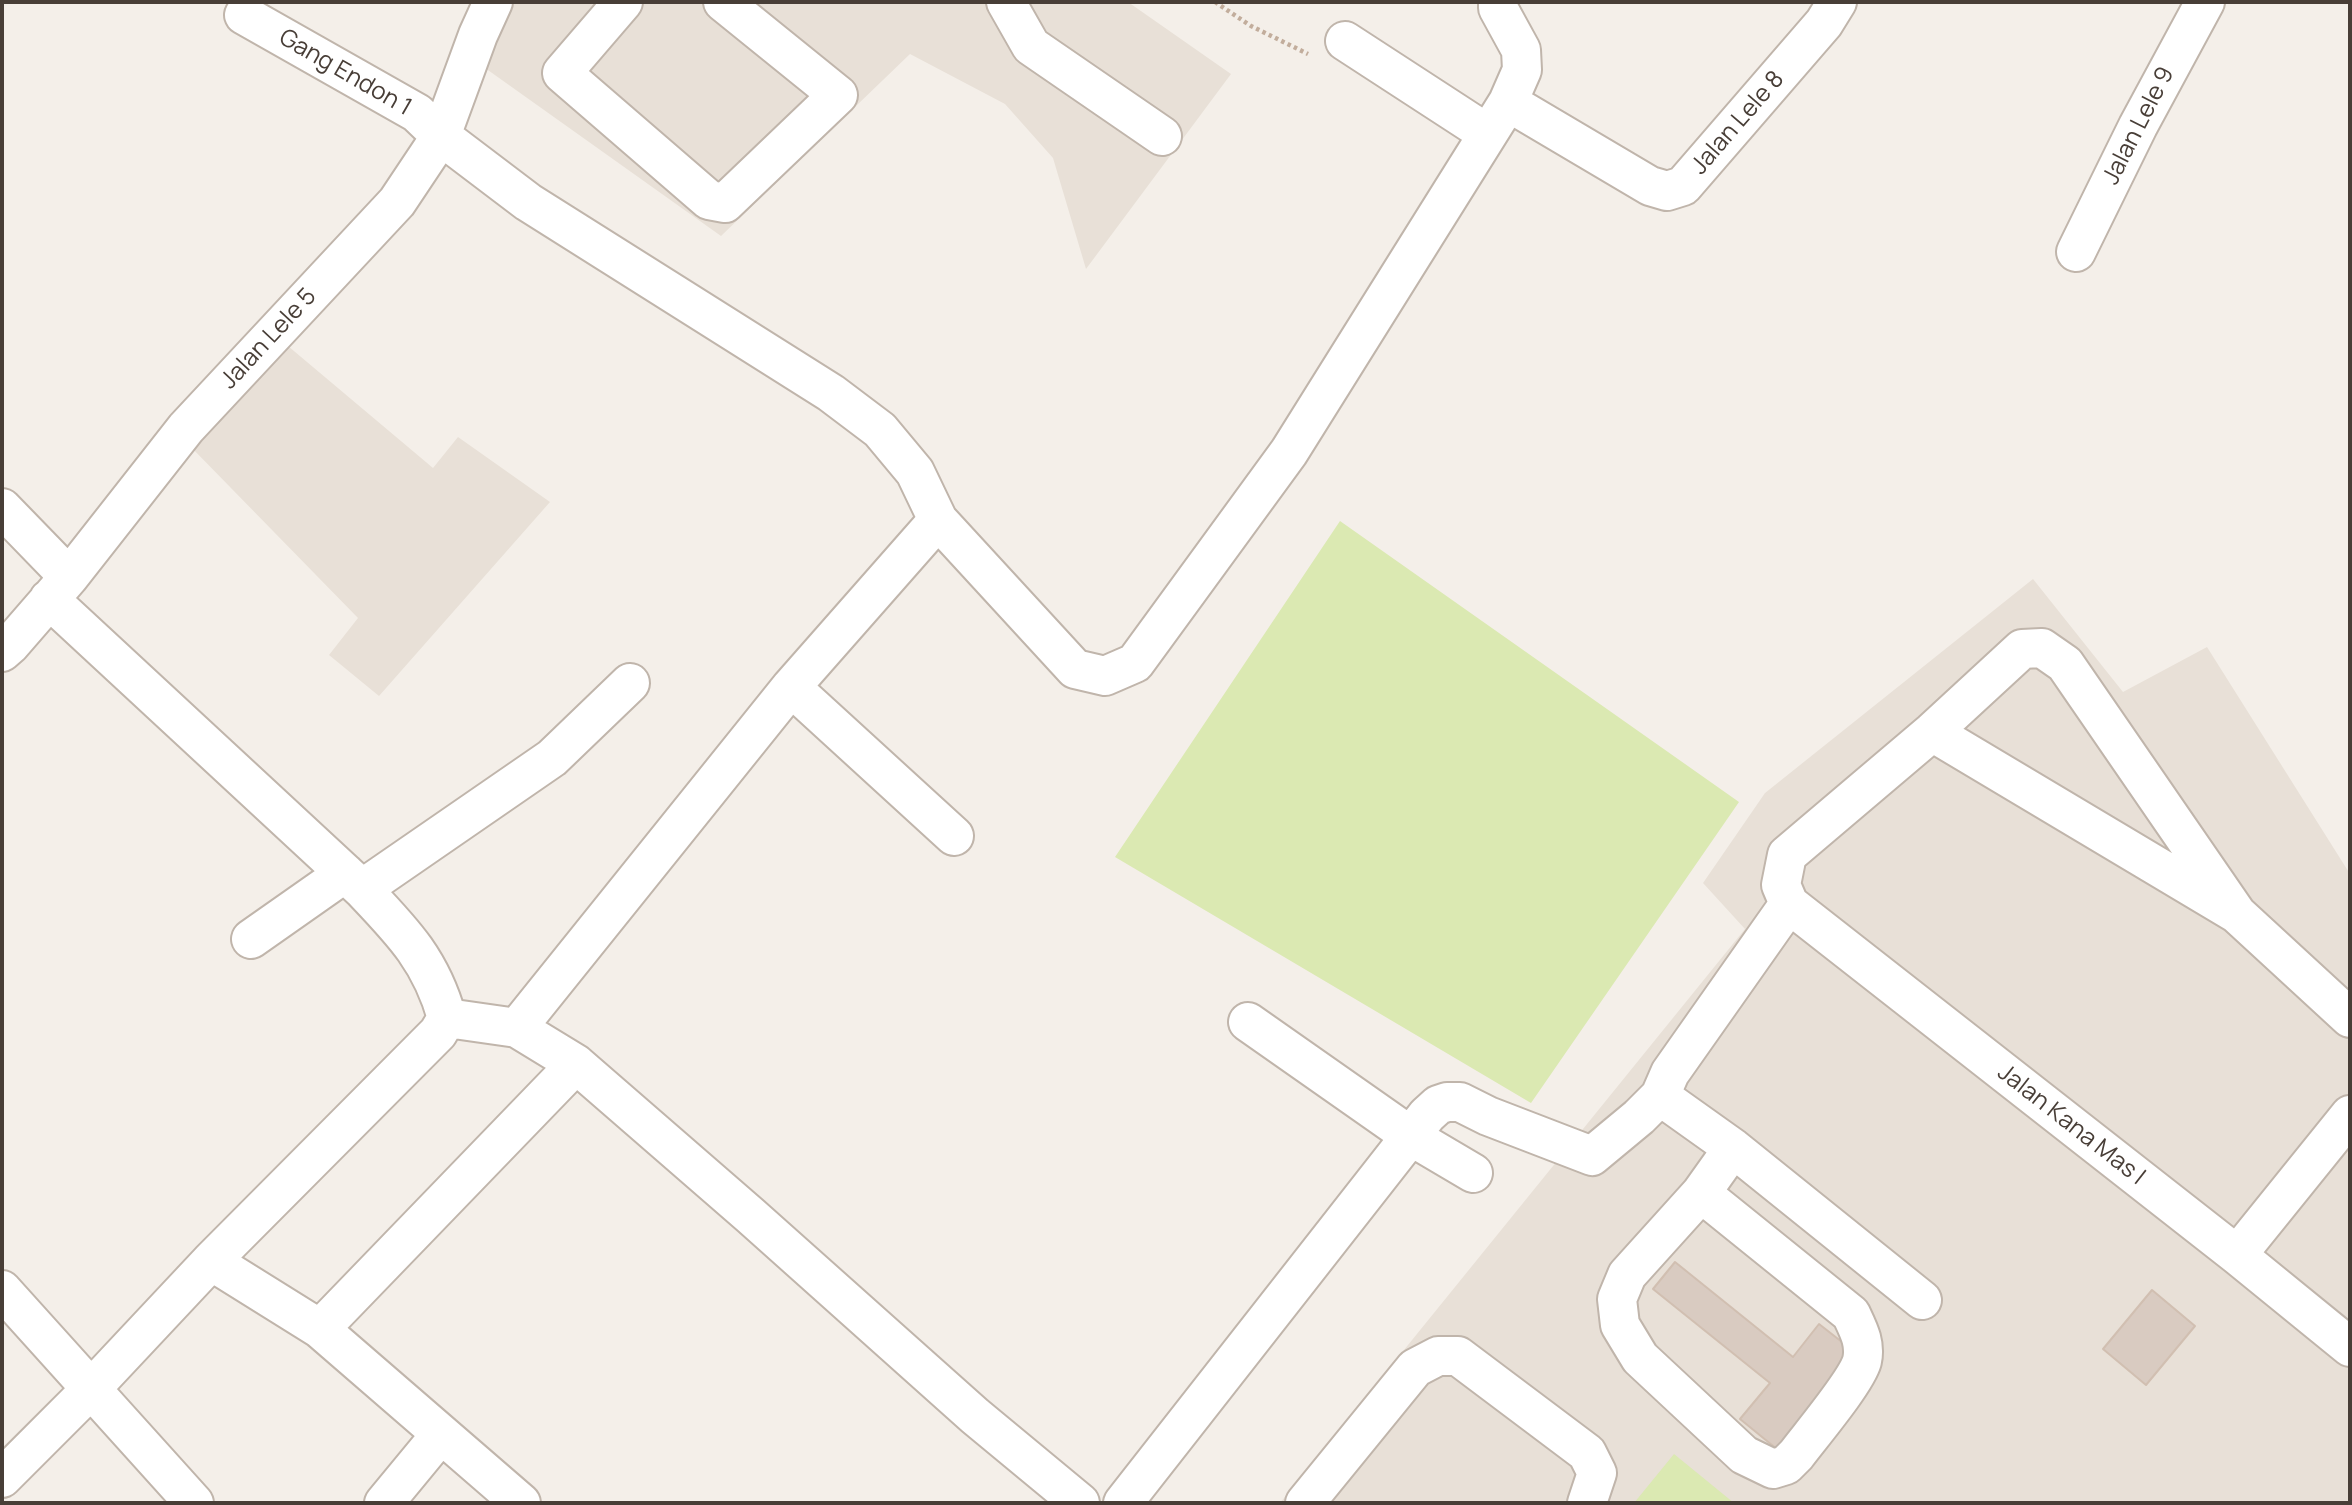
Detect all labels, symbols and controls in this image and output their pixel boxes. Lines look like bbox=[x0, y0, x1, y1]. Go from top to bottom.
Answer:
street label: Gang Endon 1 bbox=[274, 23, 416, 123]
street label: Jalan Lele 9 bbox=[2097, 62, 2181, 190]
street label: Jalan Lele 8 bbox=[1685, 66, 1791, 180]
street label: Jalan Lele 5 bbox=[215, 283, 323, 395]
street label: Jalan Kana Mas I bbox=[1992, 1059, 2150, 1191]

